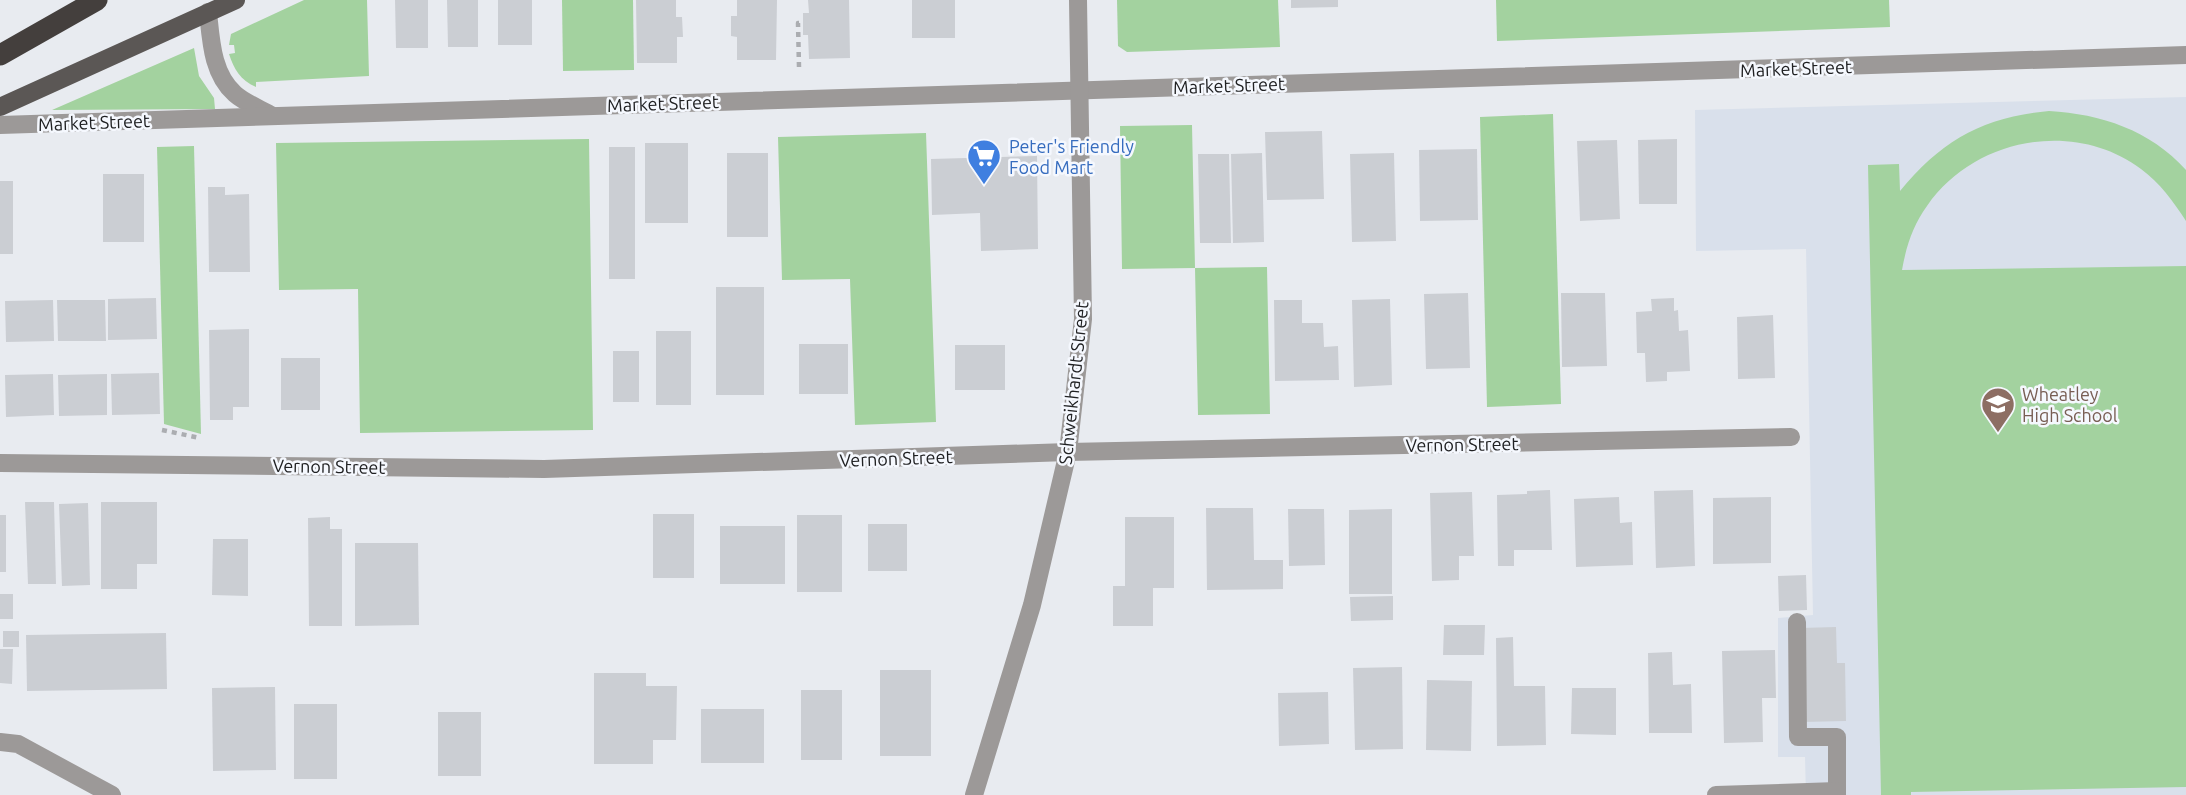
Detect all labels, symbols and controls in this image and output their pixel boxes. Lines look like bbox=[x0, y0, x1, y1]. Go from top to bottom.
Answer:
street label: Market Street bbox=[1740, 56, 1852, 80]
street label: Market Street bbox=[1173, 73, 1285, 97]
street label: Market Street bbox=[607, 91, 719, 115]
street label: Market Street bbox=[38, 110, 150, 134]
place label: Peter's Friendly Food Mart bbox=[1009, 136, 1134, 177]
supermarket icon: Peter's Friendly Food Mart bbox=[965, 137, 1003, 186]
street label: Schweikhardt Street bbox=[1054, 301, 1092, 465]
place label: Wheatley High School bbox=[2022, 384, 2118, 425]
school or university icon: Wheatley High School bbox=[1979, 385, 2017, 434]
street label: Vernon Street bbox=[1405, 433, 1519, 455]
street label: Vernon Street bbox=[839, 446, 953, 470]
street label: Vernon Street bbox=[272, 455, 386, 477]

